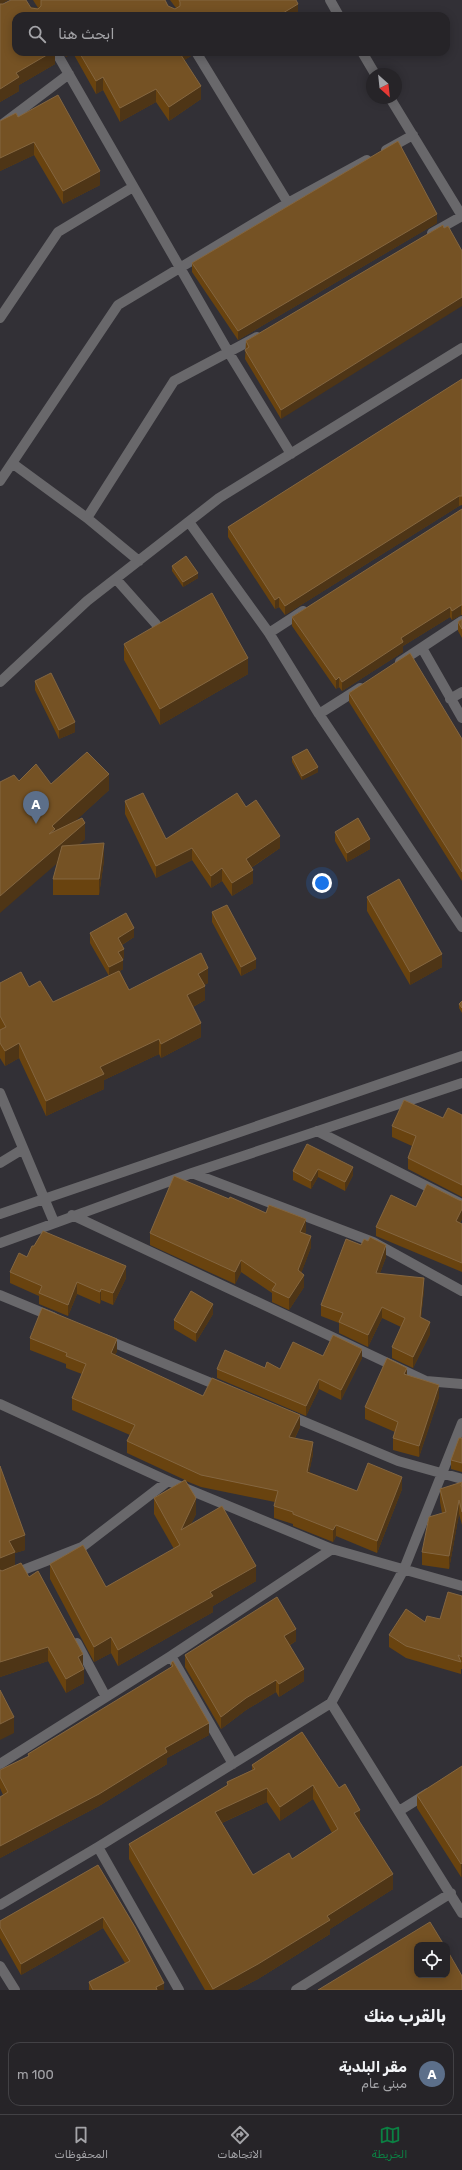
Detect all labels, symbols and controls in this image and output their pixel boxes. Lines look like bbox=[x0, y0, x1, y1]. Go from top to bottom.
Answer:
search box bbox=[12, 12, 450, 56]
icon: search bbox=[26, 23, 48, 45]
text: ابحث هنا bbox=[58, 25, 115, 43]
north arrow bbox=[366, 68, 402, 104]
pin: A bbox=[23, 791, 49, 824]
your location bbox=[312, 873, 332, 893]
map controls bbox=[414, 1942, 450, 1978]
button: locate bbox=[414, 1942, 450, 1978]
text: بالقرب منك bbox=[364, 2006, 446, 2026]
text: مقر البلدية bbox=[339, 2058, 407, 2076]
text: 100 m bbox=[17, 2067, 54, 2082]
text: A bbox=[427, 2067, 437, 2082]
text: مبنى عام bbox=[361, 2076, 407, 2091]
tab: المحفوظات bbox=[55, 2124, 108, 2161]
tab: الاتجاهات bbox=[217, 2124, 262, 2161]
tab: الخريطة bbox=[372, 2124, 407, 2161]

